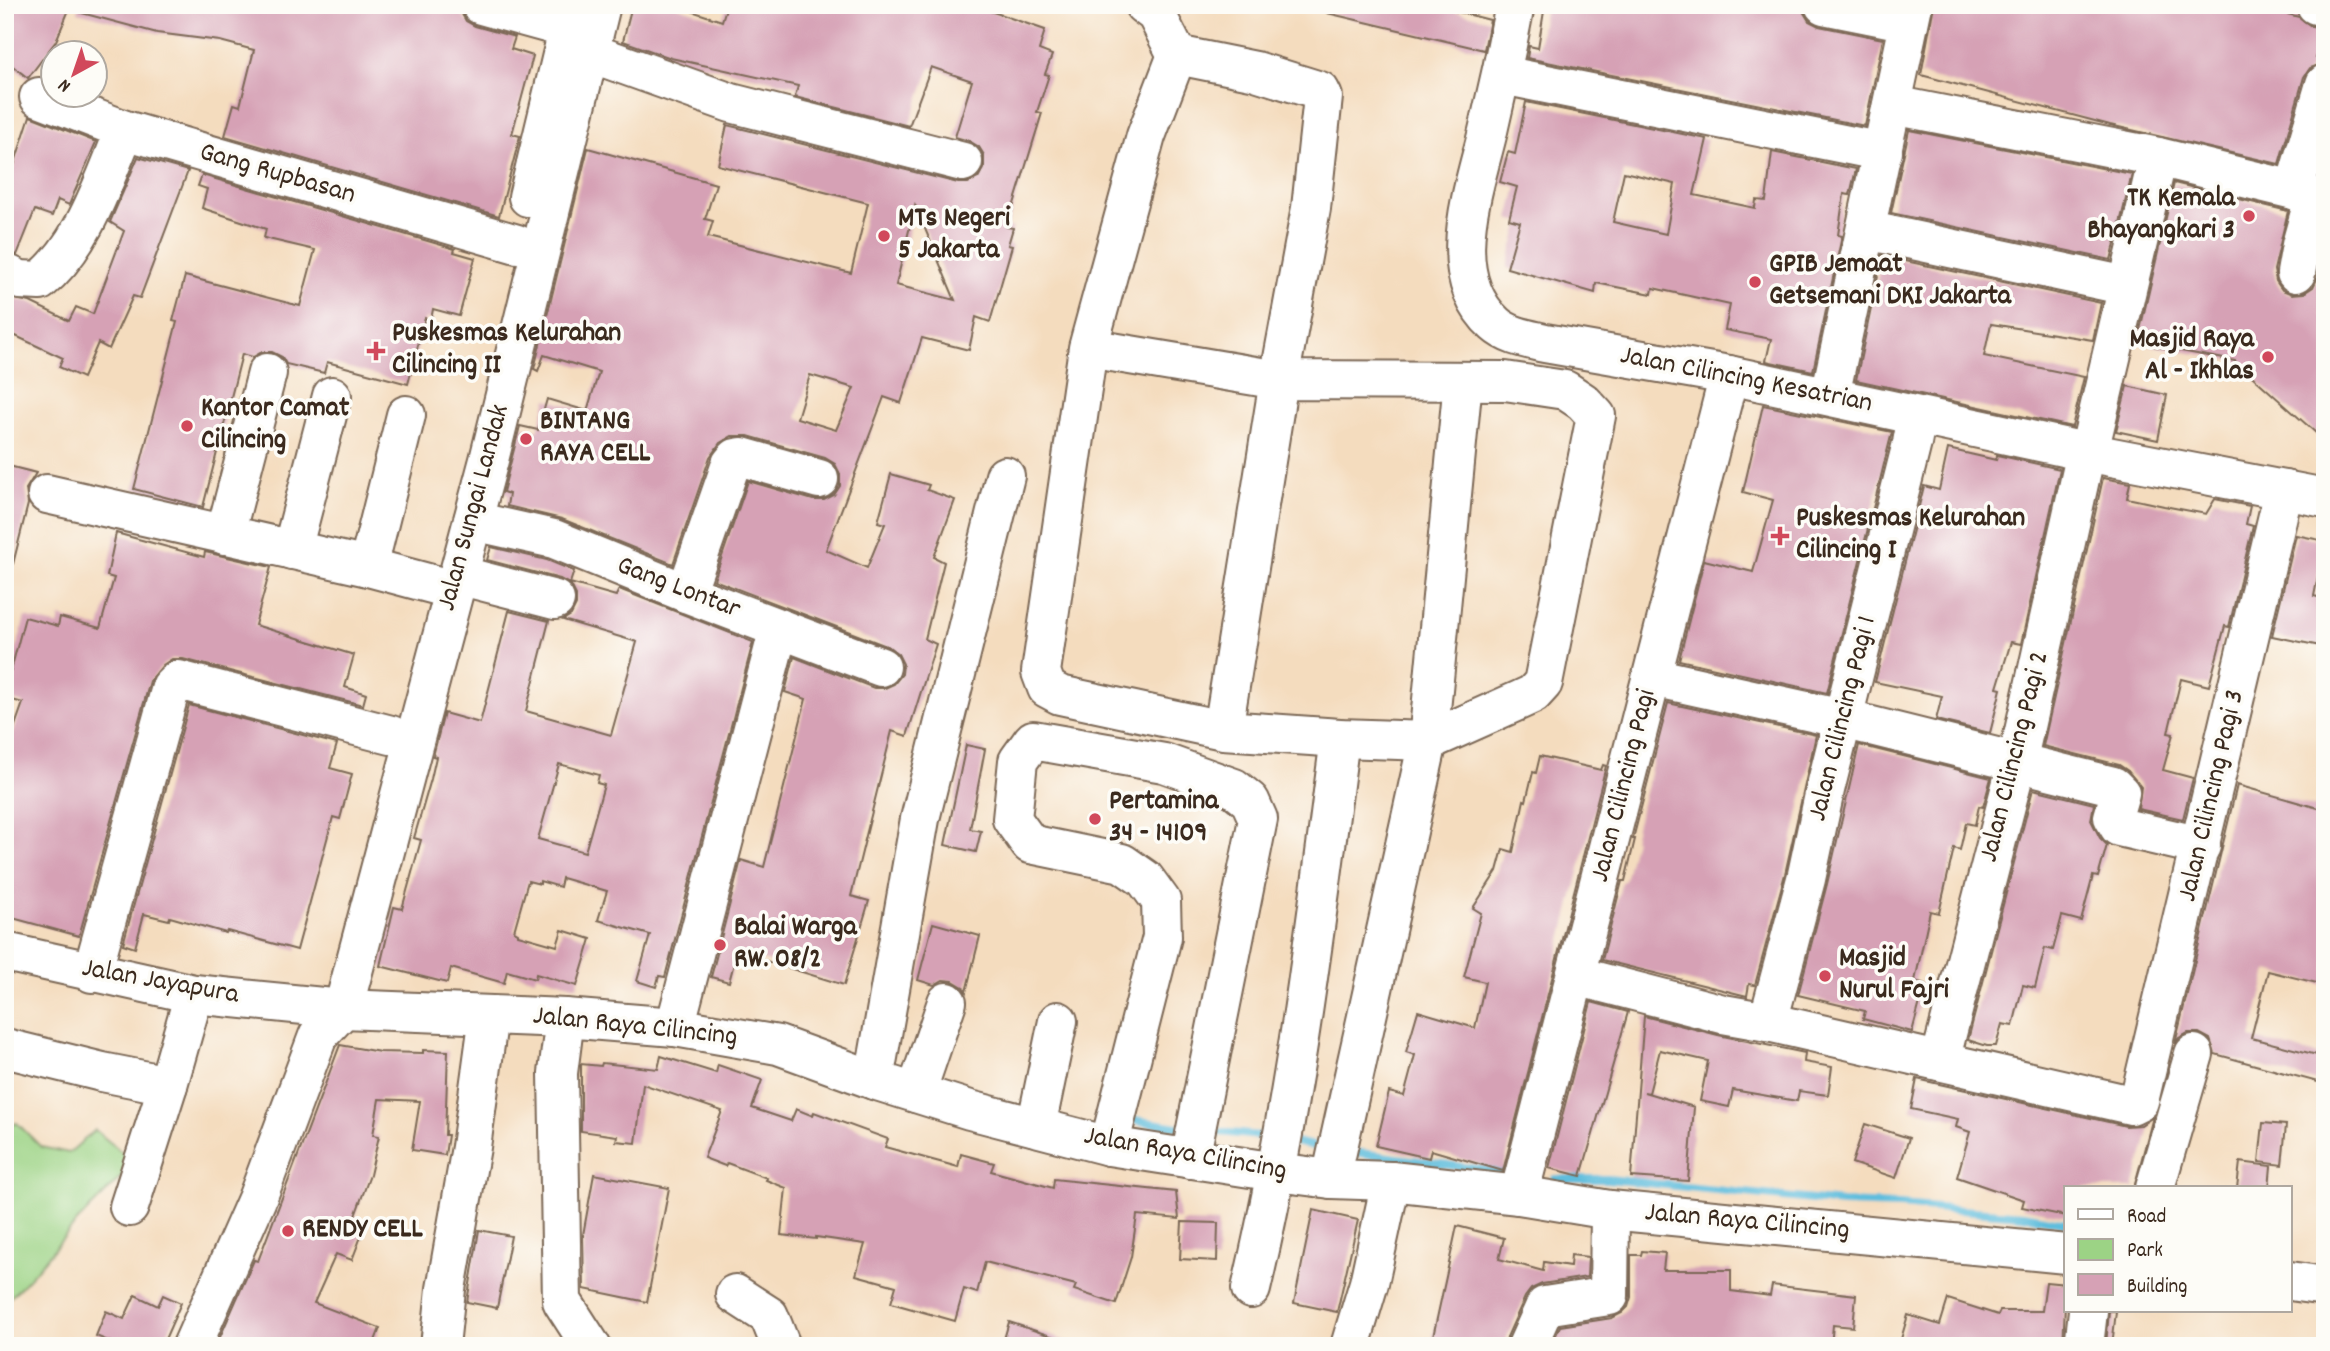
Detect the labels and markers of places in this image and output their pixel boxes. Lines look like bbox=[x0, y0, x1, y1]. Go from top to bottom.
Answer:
place label: TK Kemala Bhayangkari 3 bbox=[2087, 180, 2236, 252]
place label: MTs Negeri 5 Jakarta bbox=[898, 200, 1010, 272]
marker: TK Kemala Bhayangkari 3 bbox=[2241, 208, 2257, 224]
marker: MTs Negeri 5 Jakarta bbox=[876, 228, 892, 244]
place label: GPIB Jemaat Getsemani DKI Jakarta bbox=[1769, 246, 2012, 318]
marker: GPIB Jemaat Getsemani DKI Jakarta bbox=[1747, 274, 1763, 290]
place label: Puskesmas Kelurahan Cilincing II bbox=[392, 315, 621, 387]
place label: Masjid Raya Al - Ikhlas bbox=[2129, 321, 2255, 393]
marker: Puskesmas Kelurahan Cilincing II bbox=[366, 341, 386, 361]
marker: Masjid Raya Al - Ikhlas bbox=[2260, 349, 2276, 365]
place label: Kantor Camat Cilincing bbox=[201, 390, 350, 462]
place label: BINTANG RAYA CELL bbox=[540, 403, 651, 475]
marker: Kantor Camat Cilincing bbox=[179, 418, 195, 434]
marker: BINTANG RAYA CELL bbox=[518, 431, 534, 447]
place label: Puskesmas Kelurahan Cilincing I bbox=[1796, 500, 2025, 572]
marker: Puskesmas Kelurahan Cilincing I bbox=[1770, 526, 1790, 546]
place label: Pertamina 34 - 14109 bbox=[1109, 783, 1219, 855]
marker: Pertamina 34 - 14109 bbox=[1087, 811, 1103, 827]
place label: Balai Warga RW. 08/2 bbox=[734, 909, 858, 981]
marker: Balai Warga RW. 08/2 bbox=[712, 937, 728, 953]
place label: Masjid Nurul Fajri bbox=[1839, 940, 1949, 1012]
marker: Masjid Nurul Fajri bbox=[1817, 968, 1833, 984]
place label: RENDY CELL bbox=[302, 1211, 423, 1251]
marker: RENDY CELL bbox=[280, 1223, 296, 1239]

